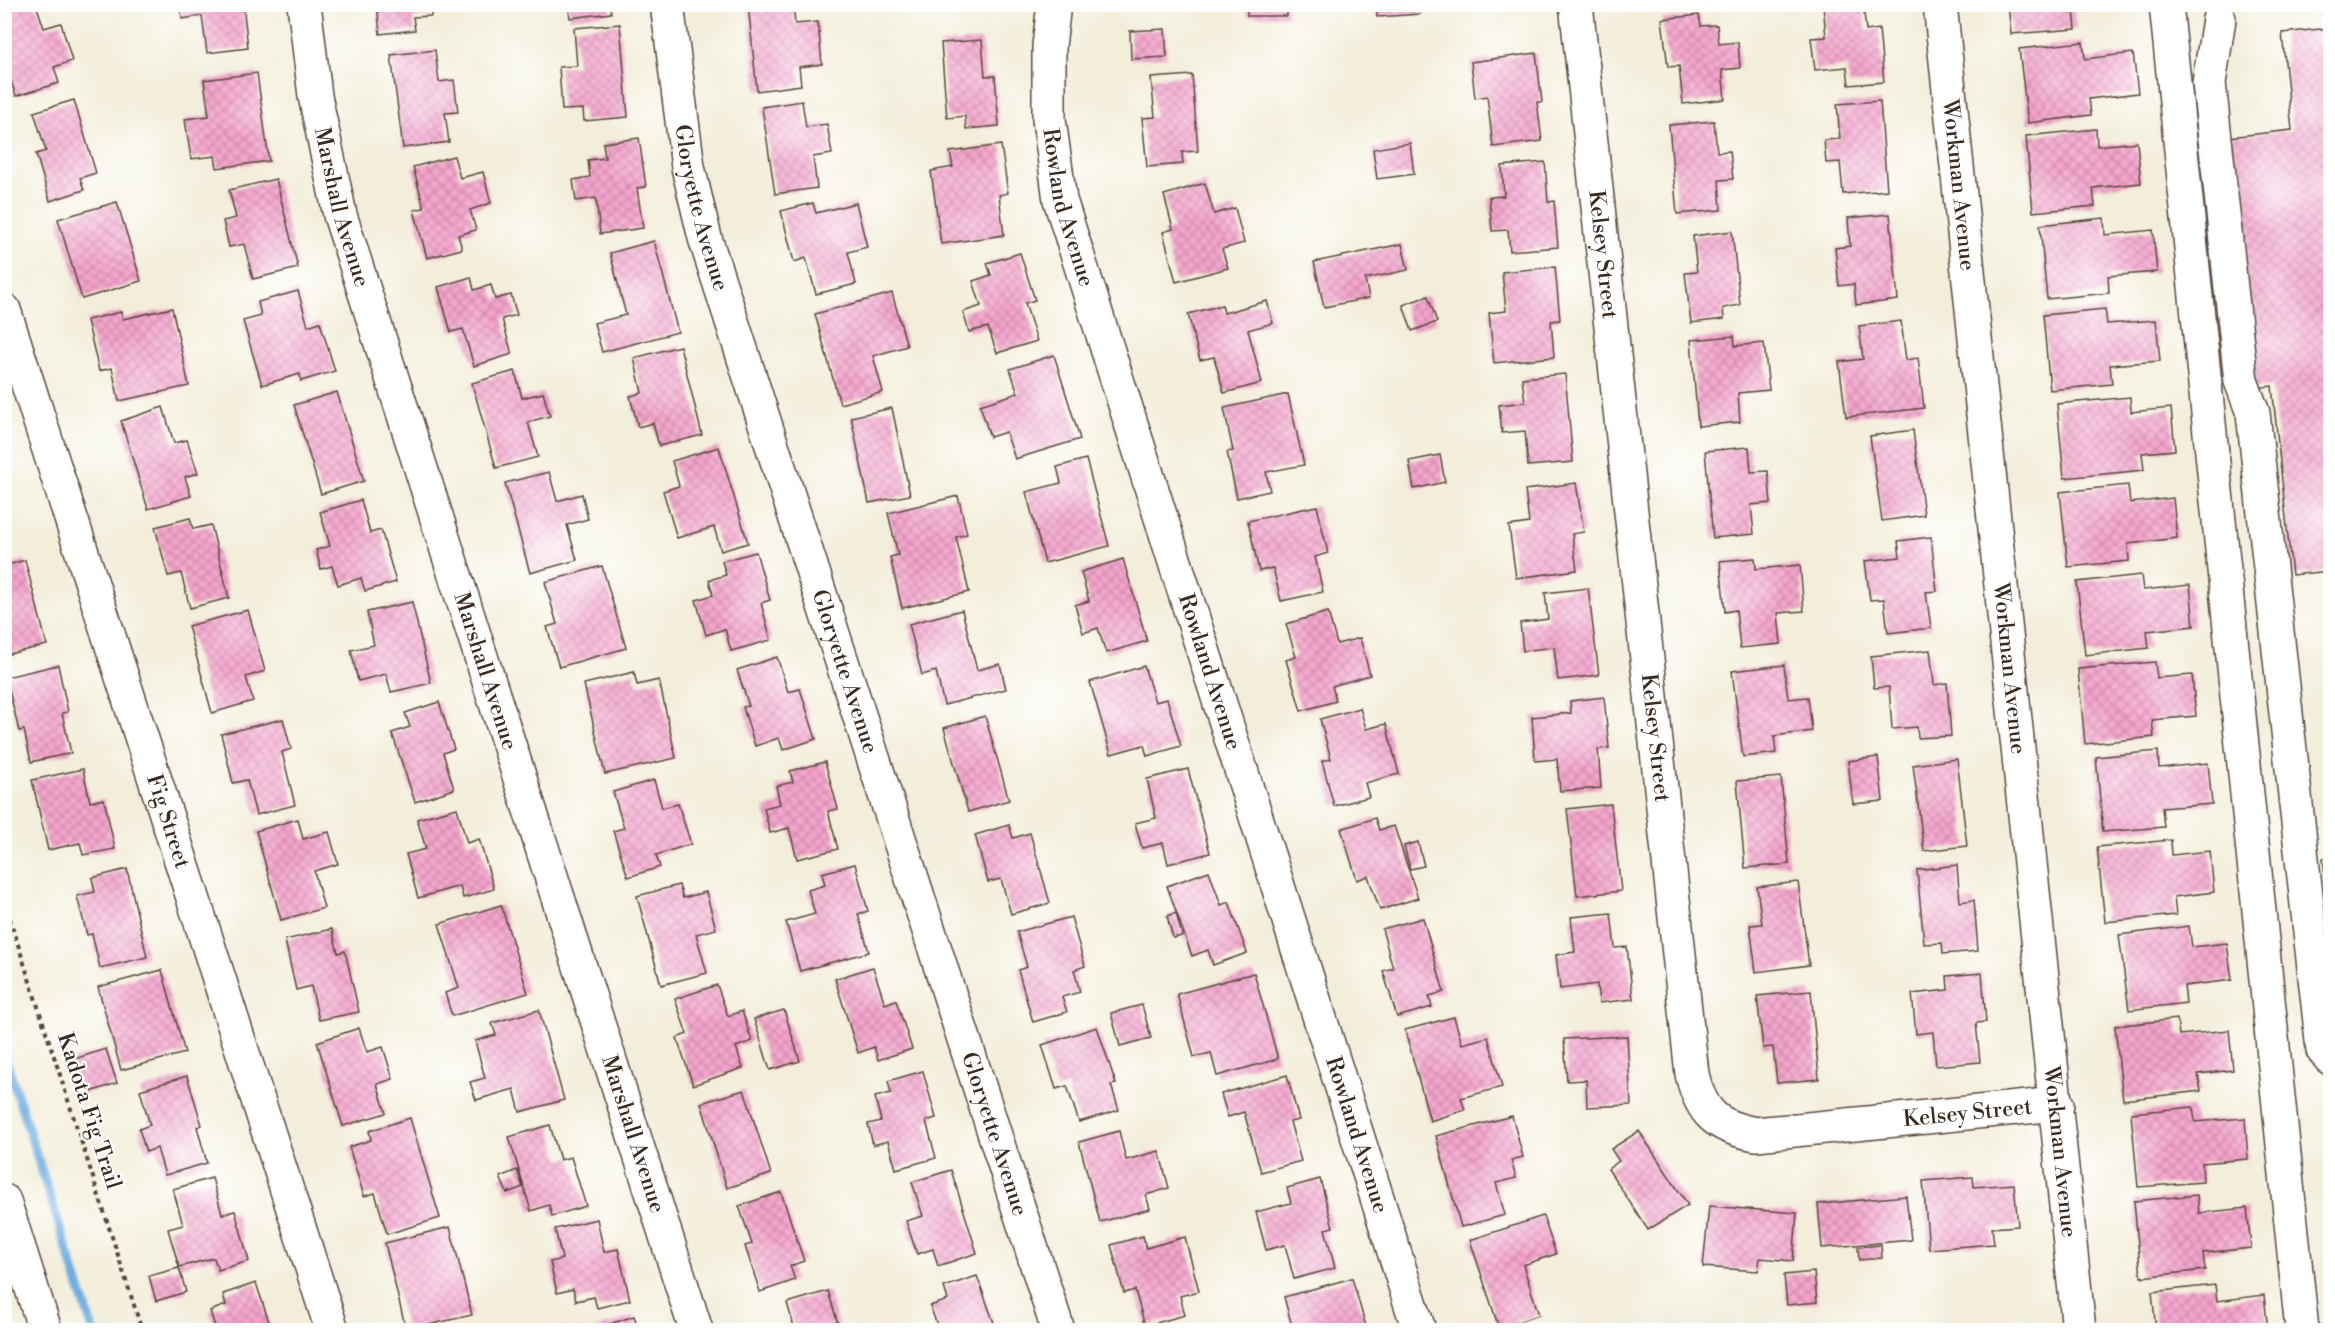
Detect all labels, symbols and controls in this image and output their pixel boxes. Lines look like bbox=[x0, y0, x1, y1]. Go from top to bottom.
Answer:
street label: Workman Avenue bbox=[1936, 97, 1981, 272]
street label: Gloryette Avenue bbox=[669, 123, 735, 294]
street label: Marshall Avenue bbox=[308, 125, 376, 290]
street label: Rowland Avenue bbox=[1037, 127, 1100, 290]
street label: Kelsey Street bbox=[1583, 189, 1624, 320]
street label: Workman Avenue bbox=[1987, 580, 2032, 755]
street label: Gloryette Avenue bbox=[806, 586, 884, 757]
street label: Marshall Avenue bbox=[448, 589, 523, 753]
street label: Rowland Avenue bbox=[1172, 590, 1247, 753]
street label: Kelsey Street bbox=[1635, 672, 1676, 804]
street label: Fig Street bbox=[141, 771, 196, 872]
street label: Kadota Fig Trail bbox=[51, 1029, 127, 1193]
street label: Gloryette Avenue bbox=[956, 1049, 1034, 1219]
street label: Marshall Avenue bbox=[596, 1052, 671, 1216]
street label: Rowland Avenue bbox=[1320, 1053, 1394, 1216]
street label: Workman Avenue bbox=[2038, 1064, 2083, 1239]
street label: Kelsey Street bbox=[1902, 1093, 2033, 1133]

